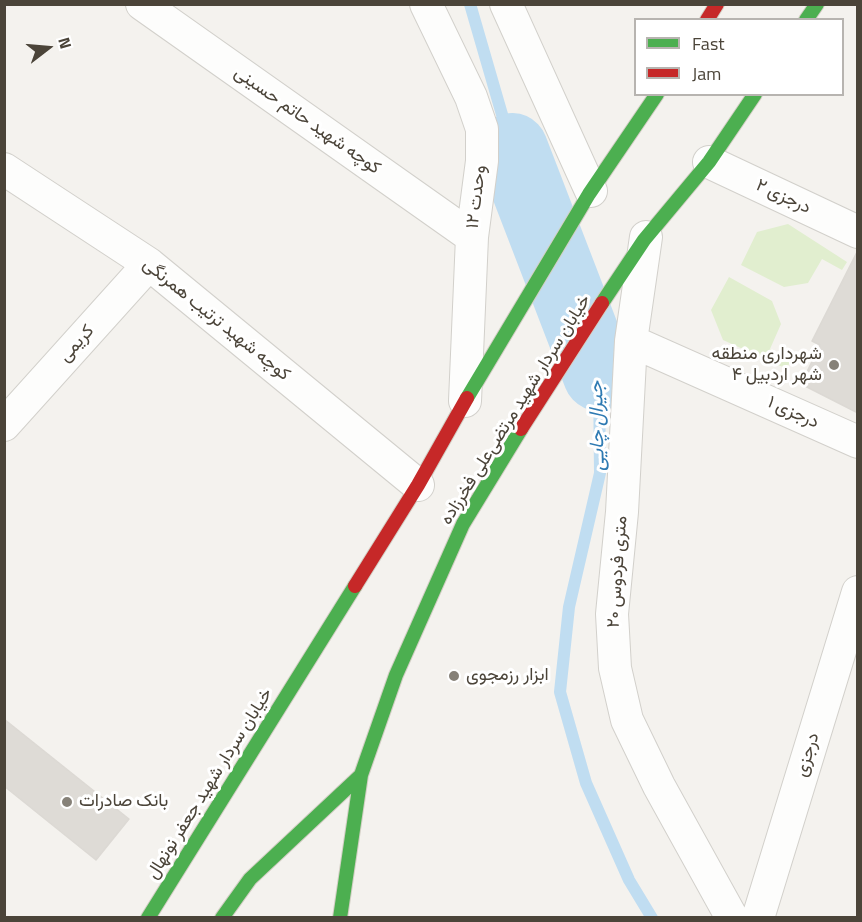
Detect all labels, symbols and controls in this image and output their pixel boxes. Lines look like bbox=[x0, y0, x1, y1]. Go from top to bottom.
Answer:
north arrow bbox=[18, 18, 78, 78]
legend bbox=[634, 18, 844, 96]
text: Fast bbox=[692, 30, 725, 57]
text: N bbox=[52, 34, 78, 52]
text: Jam bbox=[692, 60, 721, 87]
street label: کوچه شهید حاتم حسینی bbox=[230, 62, 384, 180]
street label: وحدت ۱۲ bbox=[462, 164, 492, 230]
street label: درجزی ۲ bbox=[752, 175, 814, 219]
street label: کوچه شهید ترتیب همرنگی bbox=[138, 254, 294, 386]
street label: خیابان سردار شهید مرتضی‌علی فخرزاده bbox=[436, 291, 596, 529]
street label: کریمی bbox=[55, 321, 99, 367]
place label: شهرداری منطقه ۴ شهر اردبیل bbox=[712, 344, 822, 386]
marker: شهرداری منطقه ۴ شهر اردبیل bbox=[827, 358, 841, 372]
water label: جیرال چایی bbox=[585, 381, 611, 471]
street label: درجزی ۱ bbox=[764, 392, 822, 434]
street label: ۲۰ متری فردوس bbox=[603, 515, 633, 629]
place label: ابزار رزمجوی bbox=[466, 665, 549, 687]
marker: ابزار رزمجوی bbox=[447, 669, 461, 683]
street label: خیابان سردار شهید جعفر نونهال bbox=[142, 685, 278, 883]
street label: درجزی bbox=[791, 730, 825, 780]
place label: بانک صادرات bbox=[79, 791, 168, 813]
marker: بانک صادرات bbox=[60, 795, 74, 809]

